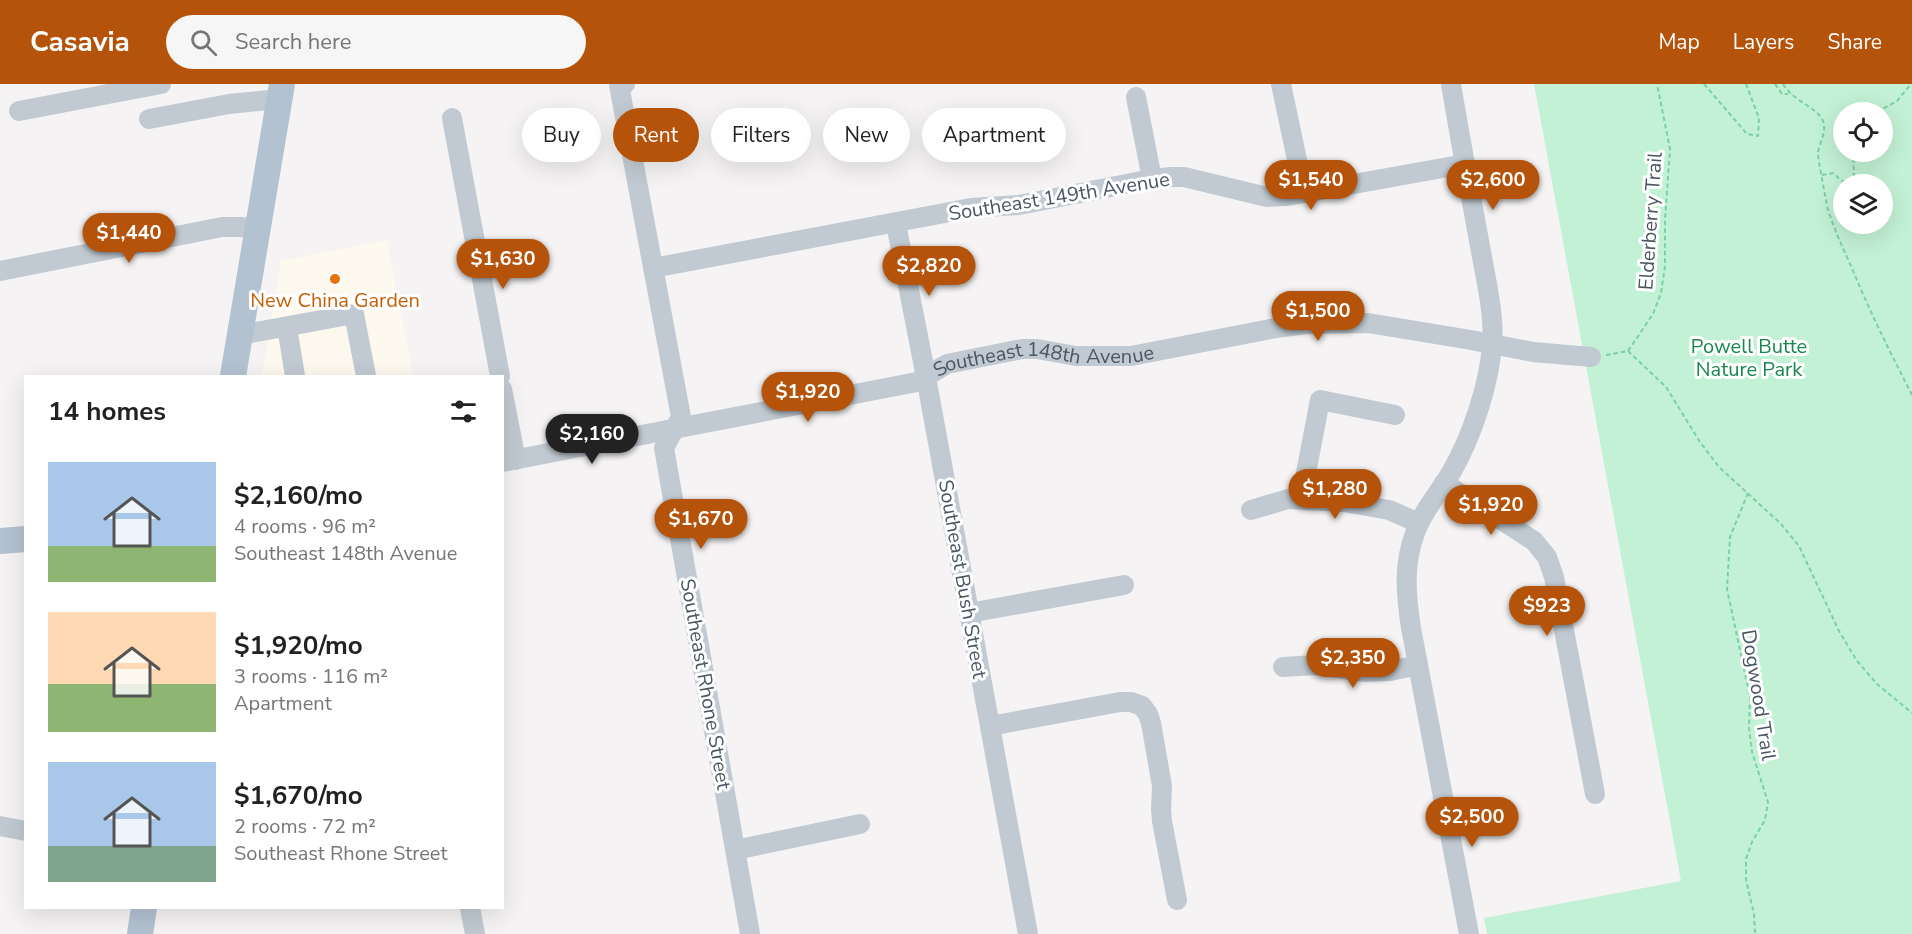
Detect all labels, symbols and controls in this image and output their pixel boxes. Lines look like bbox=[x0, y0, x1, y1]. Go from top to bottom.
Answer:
search box bbox=[166, 15, 586, 69]
text: Casavia bbox=[30, 23, 130, 61]
icon: search bbox=[187, 26, 220, 59]
text: Search here bbox=[235, 27, 352, 57]
text: Map bbox=[1658, 28, 1700, 56]
text: Layers bbox=[1733, 28, 1794, 56]
text: Share bbox=[1827, 28, 1882, 56]
map controls bbox=[1833, 102, 1893, 234]
button: locate bbox=[1833, 102, 1893, 162]
chip: Buy bbox=[522, 108, 601, 162]
chip: Rent bbox=[613, 108, 699, 162]
chip: Filters bbox=[711, 108, 811, 162]
chip: New bbox=[823, 108, 910, 162]
chip: Apartment bbox=[922, 108, 1066, 162]
street label: Elderberry Trail bbox=[1632, 151, 1669, 291]
pin: $1,540 bbox=[1262, 160, 1360, 211]
pin: $2,600 bbox=[1444, 160, 1542, 211]
street label: Southeast 149th Avenue bbox=[947, 166, 1172, 227]
text: $1,540 bbox=[1279, 166, 1343, 193]
text: $2,600 bbox=[1461, 166, 1525, 193]
button: layers bbox=[1833, 174, 1893, 234]
pin: $1,440 bbox=[80, 213, 178, 264]
text: $1,440 bbox=[97, 219, 161, 246]
pin: $1,630 bbox=[454, 239, 552, 290]
text: $1,630 bbox=[471, 245, 535, 272]
pin: $2,820 bbox=[880, 246, 978, 297]
text: $2,820 bbox=[897, 252, 961, 279]
marker: New China Garden bbox=[328, 272, 342, 286]
place label: New China Garden bbox=[250, 287, 420, 314]
pin: $1,500 bbox=[1269, 291, 1367, 342]
text: $1,500 bbox=[1286, 297, 1350, 324]
park label: Powell Butte Nature Park bbox=[1691, 333, 1807, 383]
street label: Southeast 148th Avenue bbox=[928, 336, 1156, 383]
pin: $1,920 bbox=[759, 372, 857, 423]
text: $1,920 bbox=[776, 378, 840, 405]
text: 14 homes bbox=[48, 394, 166, 429]
icon: filters bbox=[447, 395, 480, 428]
pin: $2,160 bbox=[543, 414, 641, 465]
text: $2,160 bbox=[560, 420, 624, 447]
pin: $1,280 bbox=[1286, 469, 1384, 520]
text: $1,280 bbox=[1303, 475, 1367, 502]
text: $2,160/mo bbox=[234, 478, 363, 513]
street label: Southeast Bush Street bbox=[932, 478, 993, 682]
pin: $1,920 bbox=[1442, 485, 1540, 536]
icon: home bbox=[96, 486, 168, 558]
text: $1,920 bbox=[1459, 491, 1523, 518]
pin: $1,670 bbox=[652, 499, 750, 550]
text: $1,670 bbox=[669, 505, 733, 532]
text: 4 rooms · 96 m² bbox=[234, 513, 376, 540]
text: Southeast 148th Avenue bbox=[234, 540, 457, 567]
street label: Southeast Rhone Street bbox=[674, 577, 738, 793]
pin: $923 bbox=[1511, 586, 1583, 637]
text: $923 bbox=[1523, 592, 1571, 619]
text: $1,920/mo bbox=[234, 628, 363, 663]
street label: Dogwood Trail bbox=[1735, 628, 1782, 763]
icon: home bbox=[96, 636, 168, 708]
pin: $2,350 bbox=[1304, 638, 1402, 689]
text: $2,350 bbox=[1321, 644, 1385, 671]
text: 3 rooms · 116 m² bbox=[234, 663, 388, 690]
text: Apartment bbox=[234, 690, 332, 717]
text: $1,670/mo bbox=[234, 778, 363, 813]
icon: home bbox=[96, 786, 168, 858]
pin: $2,500 bbox=[1423, 797, 1521, 848]
text: $2,500 bbox=[1440, 803, 1504, 830]
text: 2 rooms · 72 m² bbox=[234, 813, 376, 840]
text: Southeast Rhone Street bbox=[234, 840, 447, 867]

